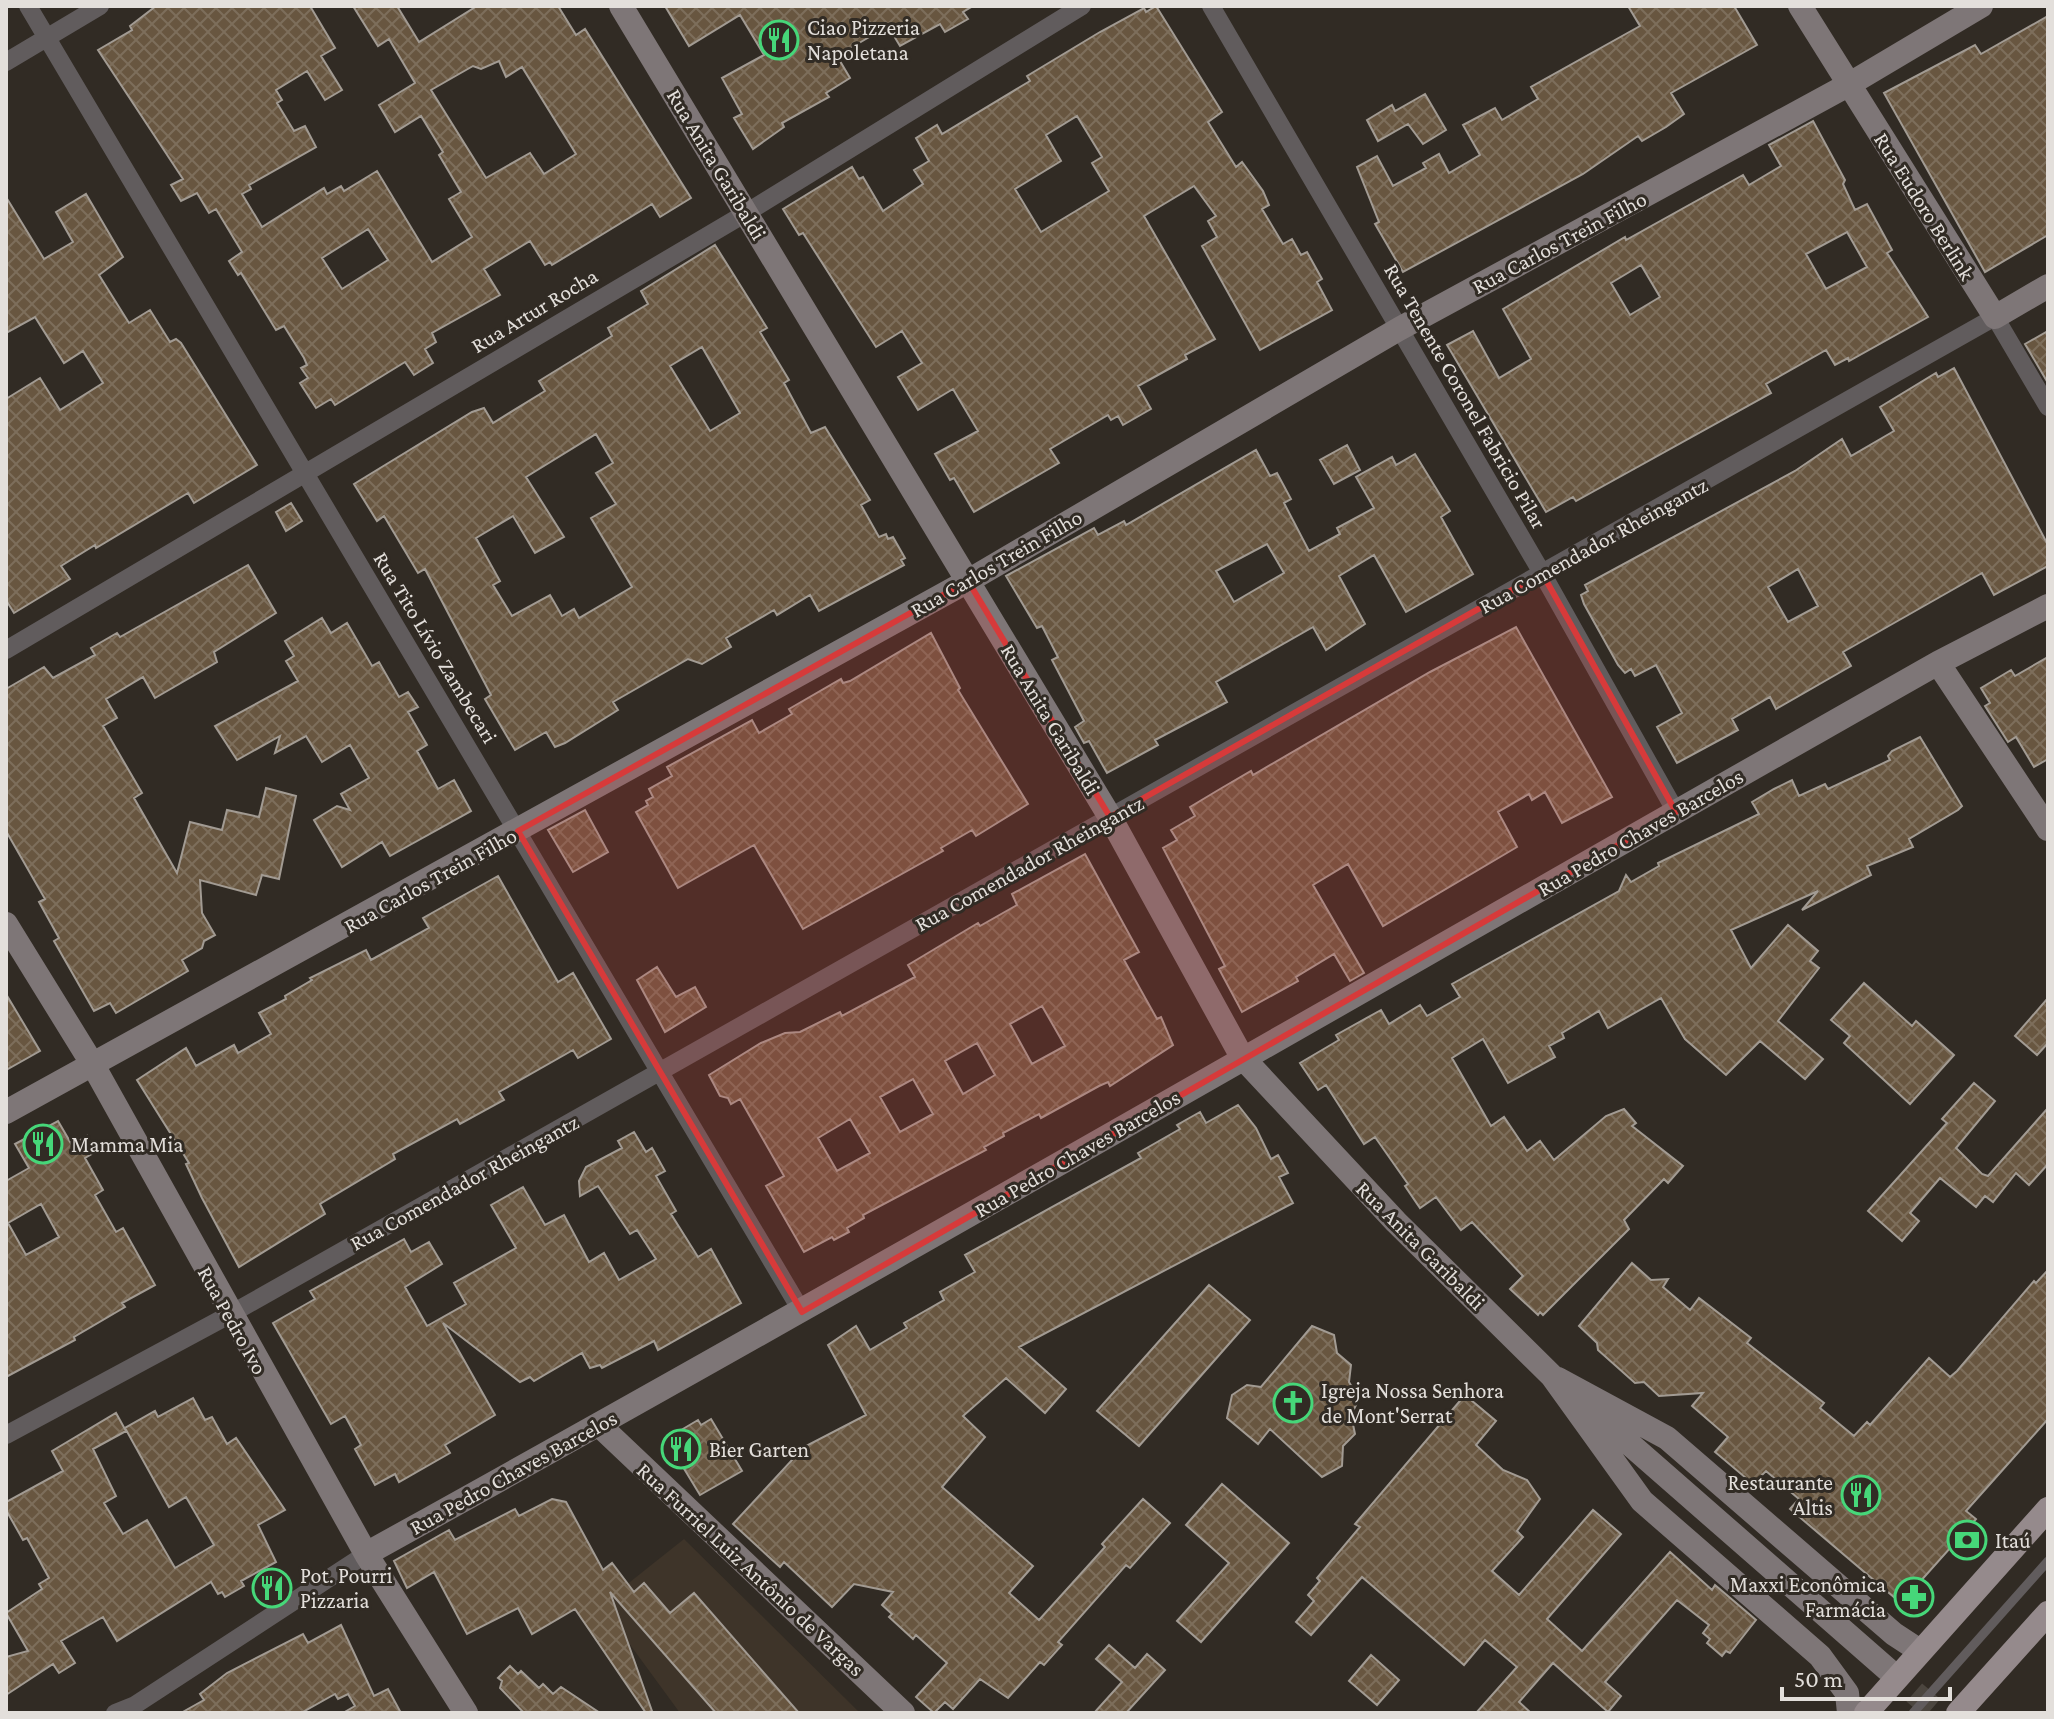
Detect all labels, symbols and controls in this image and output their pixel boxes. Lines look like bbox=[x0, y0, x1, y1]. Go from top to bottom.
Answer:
place label: Ciao Pizzeria Napoletana bbox=[807, 15, 920, 65]
restaurant icon: Ciao Pizzeria Napoletana bbox=[758, 19, 800, 61]
street label: Rua Anita Garibaldi bbox=[662, 84, 772, 245]
street label: Rua Eudoro Berlink bbox=[1869, 128, 1980, 285]
street label: Rua Carlos Trein Filho bbox=[1468, 186, 1651, 299]
street label: Rua Tenente Coronel Fabricio Pilar bbox=[1379, 259, 1552, 534]
street label: Rua Artur Rocha bbox=[467, 263, 602, 358]
street label: Rua Comendador Rheingantz bbox=[1475, 472, 1712, 619]
street label: Rua Carlos Trein Filho bbox=[906, 504, 1086, 623]
street label: Rua Tito Lívio Zambecari bbox=[369, 547, 503, 748]
street label: Rua Anita Garibaldi bbox=[996, 639, 1106, 800]
street label: Rua Pedro Chaves Barcelos bbox=[1533, 763, 1747, 902]
street label: Rua Comendador Rheingantz bbox=[911, 790, 1148, 937]
street label: Rua Carlos Trein Filho bbox=[339, 822, 521, 938]
street label: Rua Pedro Chaves Barcelos bbox=[970, 1084, 1184, 1223]
street label: Rua Comendador Rheingantz bbox=[346, 1109, 583, 1256]
restaurant icon: Mamma Mia bbox=[22, 1123, 64, 1165]
place label: Mamma Mia bbox=[71, 1132, 183, 1157]
street label: Rua Anita Garibaldi bbox=[1351, 1176, 1490, 1315]
street label: Rua Pedro Ivo bbox=[193, 1262, 273, 1379]
place label: Igreja Nossa Senhora de Mont'Serrat bbox=[1321, 1378, 1504, 1428]
church icon: Igreja Nossa Senhora de Mont'Serrat bbox=[1272, 1382, 1314, 1424]
street label: Rua Pedro Chaves Barcelos bbox=[405, 1405, 621, 1540]
restaurant icon: Bier Garten bbox=[660, 1428, 702, 1470]
place label: Bier Garten bbox=[709, 1437, 809, 1462]
street label: Rua Furriel Luiz Antônio de Vargas bbox=[632, 1457, 869, 1681]
place label: Restaurante Altis bbox=[1728, 1470, 1833, 1520]
restaurant icon: Restaurante Altis bbox=[1840, 1474, 1882, 1516]
bank icon: Itaú bbox=[1946, 1519, 1988, 1561]
place label: Itaú bbox=[1995, 1528, 2031, 1553]
place label: Pot. Pourri Pizzaria bbox=[300, 1563, 393, 1613]
restaurant icon: Pot. Pourri Pizzaria bbox=[251, 1567, 293, 1609]
place label: Maxxi Econômica Farmácia bbox=[1730, 1572, 1886, 1622]
pharmacy icon: Maxxi Econômica Farmácia bbox=[1893, 1576, 1935, 1618]
scale bar bbox=[1782, 1651, 1950, 1701]
text: 50 m bbox=[1794, 1665, 1843, 1692]

